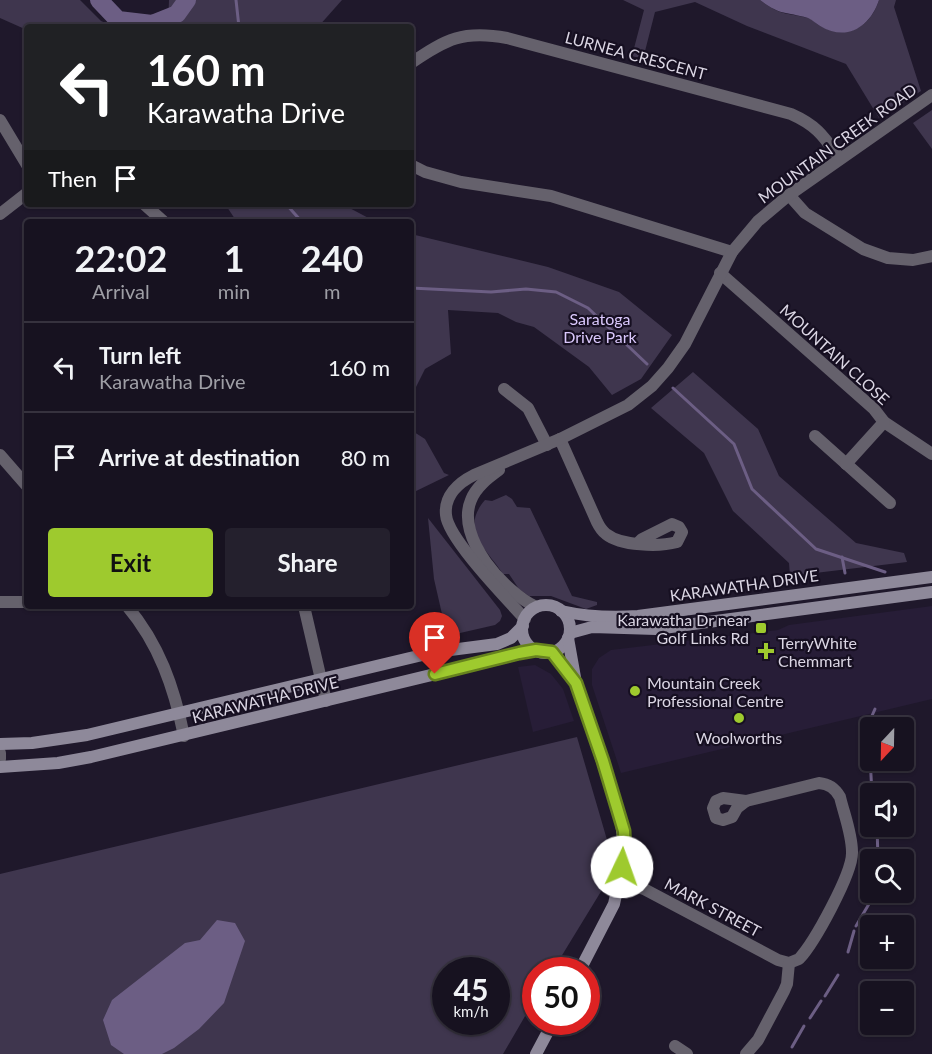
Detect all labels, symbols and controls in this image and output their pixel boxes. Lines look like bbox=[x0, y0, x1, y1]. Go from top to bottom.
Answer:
street label: LURNEA CRESCENT bbox=[563, 27, 709, 83]
text: 160 m bbox=[147, 45, 265, 95]
icon: left bbox=[48, 48, 126, 126]
street label: MOUNTAIN CREEK ROAD bbox=[754, 79, 920, 207]
text: Karawatha Drive bbox=[147, 96, 345, 129]
icon: arrive bbox=[109, 162, 142, 195]
text: Then bbox=[48, 165, 97, 192]
text: 22:02 bbox=[75, 236, 167, 280]
text: 1 bbox=[224, 236, 245, 280]
text: 240 bbox=[301, 236, 363, 280]
text: Arrival bbox=[92, 279, 150, 303]
text: min bbox=[218, 279, 250, 303]
text: m bbox=[324, 279, 340, 303]
street label: MOUNTAIN CLOSE bbox=[776, 300, 894, 408]
park label: Saratoga Drive Park bbox=[563, 309, 638, 346]
text: Turn left bbox=[99, 342, 181, 369]
icon: left bbox=[48, 351, 81, 384]
text: 160 m bbox=[328, 354, 390, 381]
text: Karawatha Drive bbox=[99, 369, 246, 393]
icon: arrive bbox=[48, 441, 81, 474]
text: Arrive at destination bbox=[99, 444, 300, 471]
text: 80 m bbox=[341, 444, 390, 471]
button: Exit bbox=[48, 528, 213, 597]
button: Share bbox=[225, 528, 390, 597]
street label: KARAWATHA DRIVE bbox=[668, 565, 820, 605]
place label: Karawatha Dr near Golf Links Rd bbox=[617, 610, 749, 647]
pin bbox=[409, 612, 460, 674]
icon: arrive bbox=[418, 621, 451, 654]
marker: Karawatha Dr near Golf Links Rd bbox=[754, 621, 768, 635]
place label: TerryWhite Chemmart bbox=[778, 633, 857, 670]
marker: TerryWhite Chemmart bbox=[759, 644, 773, 658]
street label: KARAWATHA DRIVE bbox=[190, 672, 340, 726]
place label: Mountain Creek Professional Centre bbox=[647, 673, 784, 710]
marker: Mountain Creek Professional Centre bbox=[628, 684, 642, 698]
marker: Woolworths bbox=[732, 711, 746, 725]
north arrow bbox=[860, 717, 914, 771]
map controls bbox=[860, 717, 914, 1035]
place label: Woolworths bbox=[696, 728, 782, 747]
button: sound bbox=[860, 783, 914, 837]
position arrow bbox=[590, 835, 654, 899]
button: search bbox=[860, 849, 914, 903]
street label: MARK STREET bbox=[662, 874, 765, 941]
button: + bbox=[860, 915, 914, 969]
speed limit sign: 50 bbox=[522, 957, 600, 1035]
text: 45 bbox=[454, 971, 488, 1007]
button: − bbox=[860, 981, 914, 1035]
text: km/h bbox=[453, 1002, 489, 1020]

